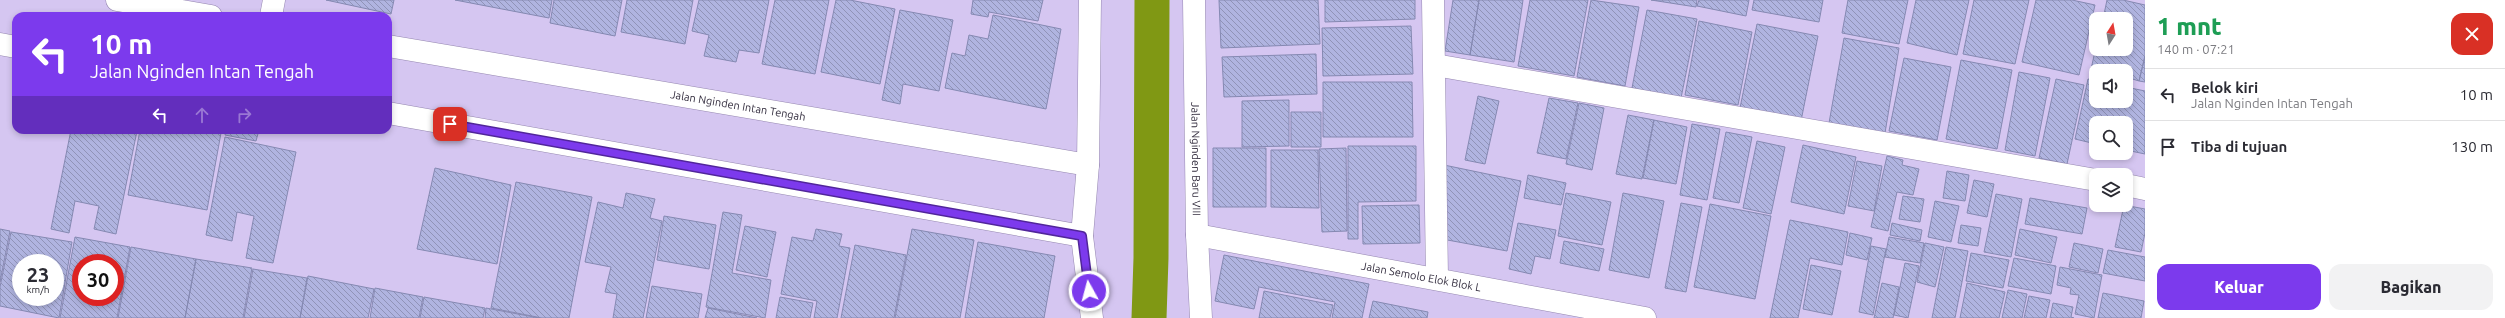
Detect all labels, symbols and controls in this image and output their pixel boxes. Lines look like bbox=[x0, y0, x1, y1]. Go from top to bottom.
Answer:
north arrow bbox=[2089, 12, 2133, 56]
map controls bbox=[2089, 12, 2133, 212]
text: 1 mnt bbox=[2157, 13, 2222, 40]
button: close bbox=[2451, 13, 2493, 55]
icon: left bbox=[24, 28, 76, 80]
text: 10 m bbox=[90, 28, 152, 59]
text: 140 m · 07:21 bbox=[2157, 42, 2235, 56]
text: Jalan Nginden Intan Tengah bbox=[90, 61, 314, 81]
button: sound bbox=[2089, 64, 2133, 108]
text: Belok kiri bbox=[2191, 79, 2258, 96]
icon: left bbox=[2157, 84, 2179, 106]
text: 10 m bbox=[2460, 86, 2493, 103]
street label: Jalan Nginden Intan Tengah bbox=[669, 88, 807, 123]
text: Jalan Nginden Intan Tengah bbox=[2191, 96, 2353, 110]
street label: Jalan Nginden Baru VIII bbox=[1189, 102, 1203, 216]
icon: left bbox=[149, 104, 171, 126]
icon: ahead bbox=[191, 104, 213, 126]
icon: right bbox=[233, 104, 255, 126]
pin bbox=[433, 107, 467, 141]
icon: arrive bbox=[439, 113, 461, 135]
button: search bbox=[2089, 116, 2133, 160]
icon: arrive bbox=[2157, 136, 2179, 158]
text: Tiba di tujuan bbox=[2191, 138, 2287, 155]
text: 130 m bbox=[2451, 138, 2493, 155]
button: layers bbox=[2089, 168, 2133, 212]
speed limit sign: 30 bbox=[72, 254, 124, 306]
street label: Jalan Semolo Elok Blok L bbox=[1360, 260, 1483, 294]
text: 23 bbox=[27, 263, 49, 286]
button: Keluar bbox=[2157, 264, 2321, 310]
button: Bagikan bbox=[2329, 264, 2493, 310]
position arrow bbox=[1068, 270, 1110, 312]
text: km/h bbox=[26, 284, 50, 295]

